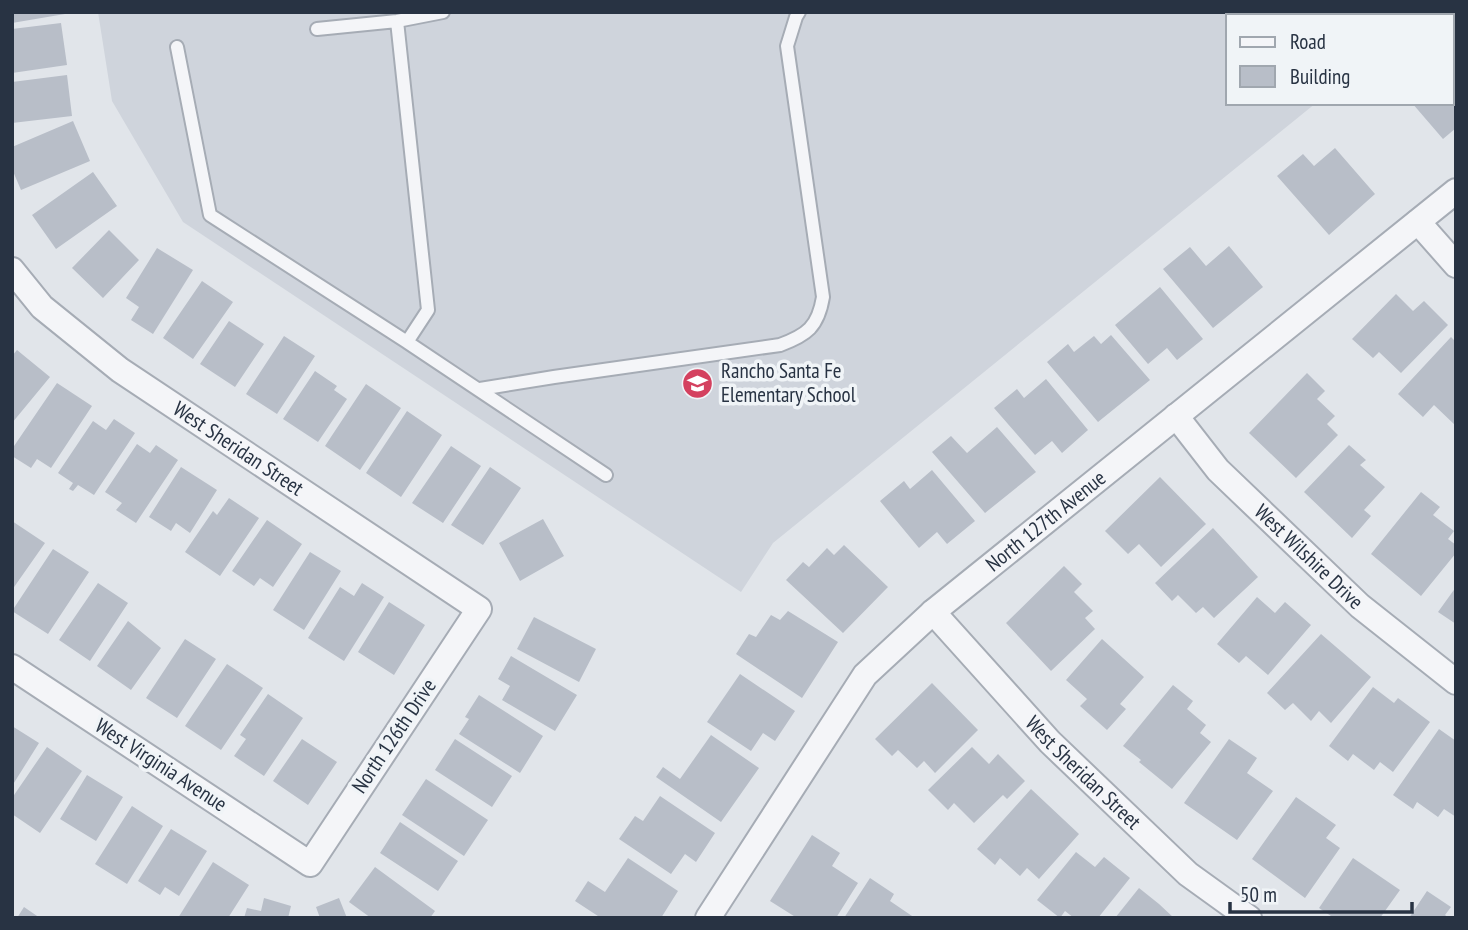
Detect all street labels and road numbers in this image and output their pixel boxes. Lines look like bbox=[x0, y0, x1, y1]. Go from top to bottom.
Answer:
street label: West Sheridan Street bbox=[168, 395, 309, 502]
street label: North 127th Avenue bbox=[980, 464, 1111, 577]
street label: West Wilshire Drive bbox=[1249, 498, 1369, 615]
street label: North 126th Drive bbox=[345, 673, 442, 798]
street label: West Sheridan Street bbox=[1020, 710, 1147, 835]
street label: West Virginia Avenue bbox=[90, 712, 232, 817]

